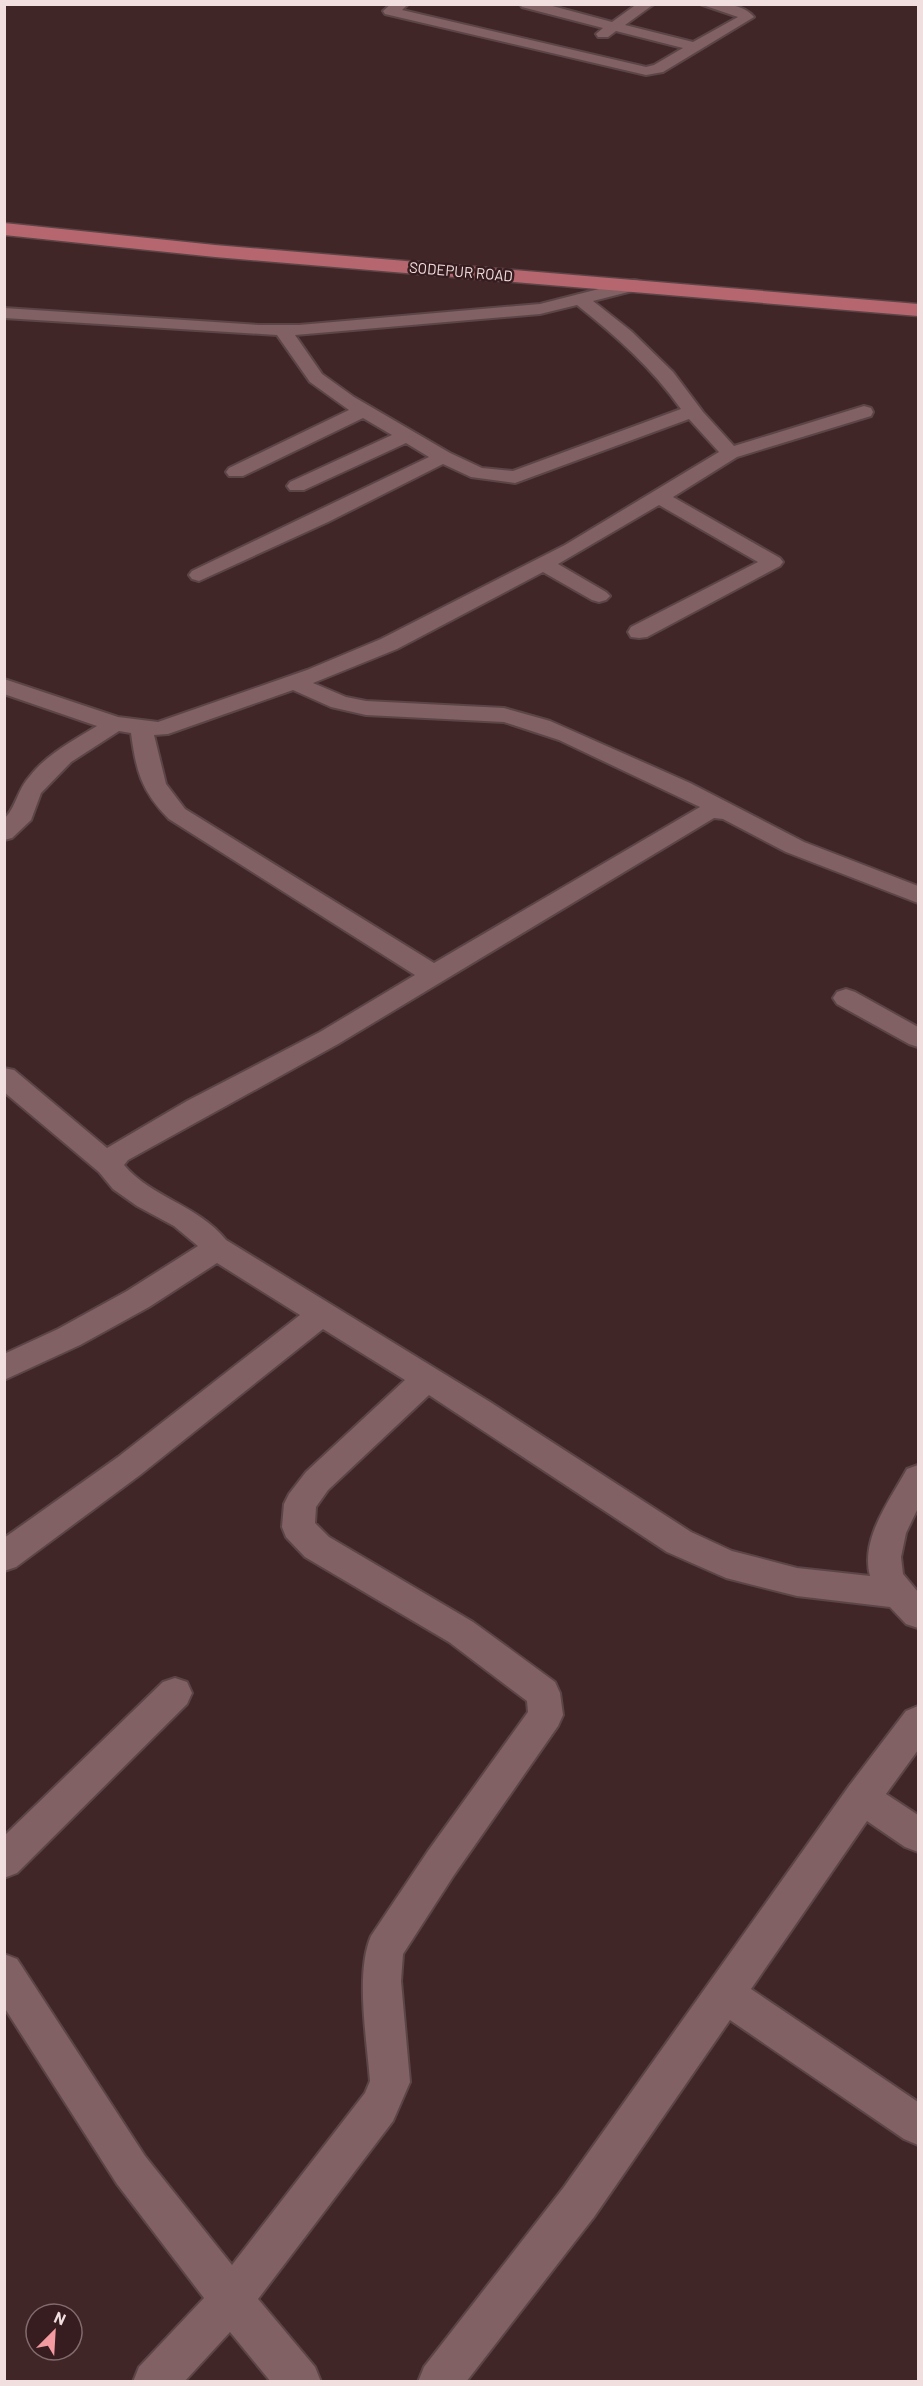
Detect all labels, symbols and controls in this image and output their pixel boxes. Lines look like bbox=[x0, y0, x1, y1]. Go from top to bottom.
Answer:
street label: SODEPUR ROAD bbox=[408, 257, 514, 285]
north arrow bbox=[24, 2302, 84, 2362]
text: N bbox=[52, 2307, 69, 2329]

